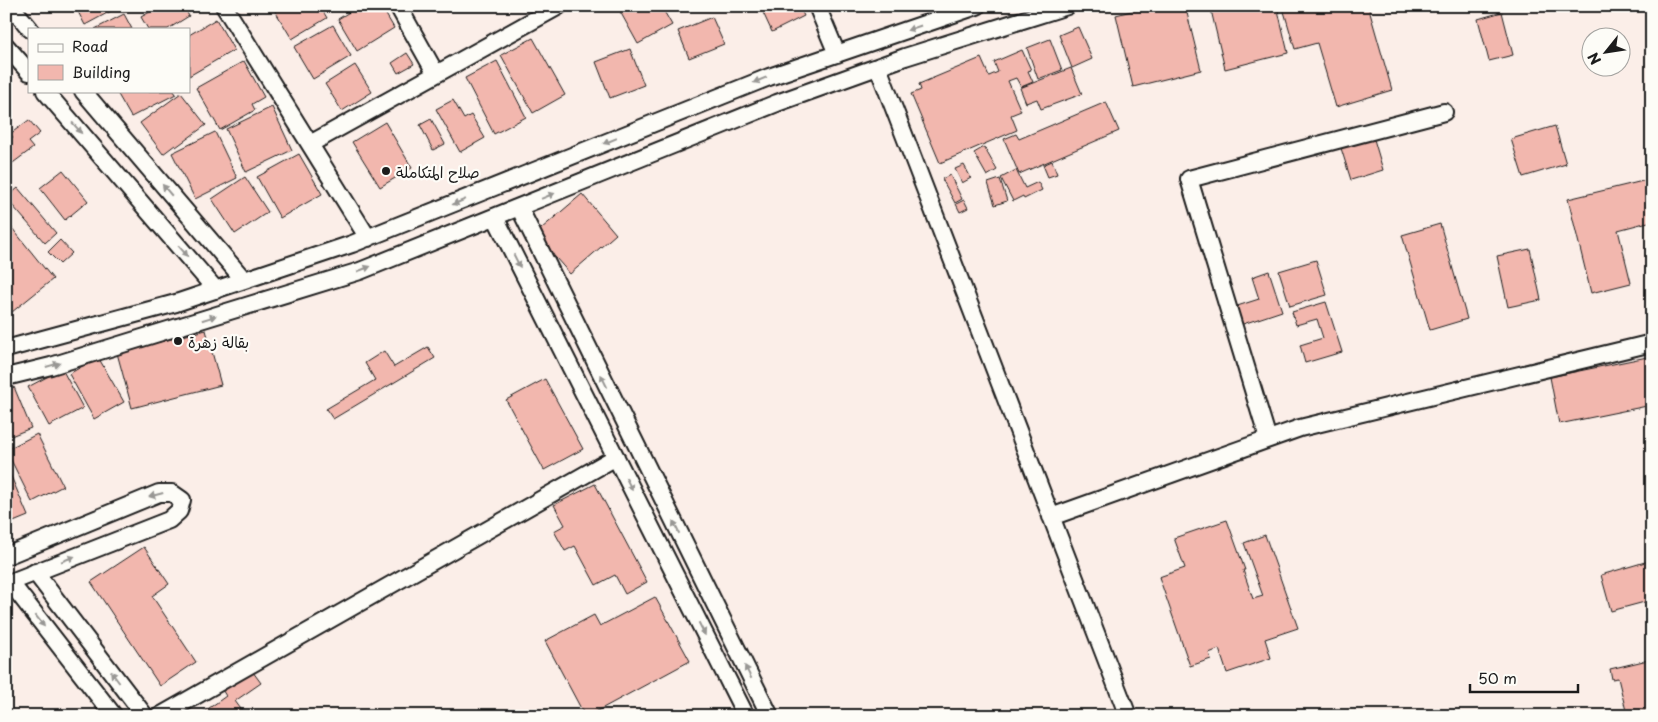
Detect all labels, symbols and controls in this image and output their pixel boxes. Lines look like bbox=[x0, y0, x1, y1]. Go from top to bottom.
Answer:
one-way arrow bbox=[906, 24, 921, 32]
legend bbox=[28, 28, 190, 92]
north arrow bbox=[1580, 28, 1630, 78]
text: Road bbox=[72, 34, 108, 57]
text: N bbox=[1582, 49, 1606, 69]
text: Building bbox=[72, 60, 131, 83]
one-way arrow bbox=[753, 77, 767, 85]
one-way arrow bbox=[71, 122, 83, 134]
one-way arrow bbox=[603, 138, 617, 146]
place label: صلاح المتكاملة bbox=[396, 160, 480, 183]
marker: صلاح المتكاملة bbox=[380, 165, 392, 177]
one-way arrow bbox=[161, 184, 173, 196]
one-way arrow bbox=[540, 192, 555, 199]
one-way arrow bbox=[452, 199, 466, 207]
one-way arrow bbox=[177, 245, 189, 257]
one-way arrow bbox=[513, 254, 521, 268]
one-way arrow bbox=[357, 265, 372, 273]
one-way arrow bbox=[202, 313, 217, 321]
place label: بقالة زهرة bbox=[188, 330, 249, 353]
marker: بقالة زهرة bbox=[172, 335, 184, 347]
one-way arrow bbox=[46, 361, 61, 369]
one-way arrow bbox=[600, 374, 608, 388]
one-way arrow bbox=[625, 477, 633, 491]
one-way arrow bbox=[148, 491, 164, 499]
one-way arrow bbox=[672, 520, 680, 534]
one-way arrow bbox=[61, 555, 75, 563]
one-way arrow bbox=[34, 614, 45, 627]
one-way arrow bbox=[698, 622, 706, 636]
scale bar bbox=[1470, 662, 1578, 694]
one-way arrow bbox=[744, 665, 752, 680]
text: 50 m bbox=[1478, 666, 1517, 689]
one-way arrow bbox=[110, 671, 121, 684]

